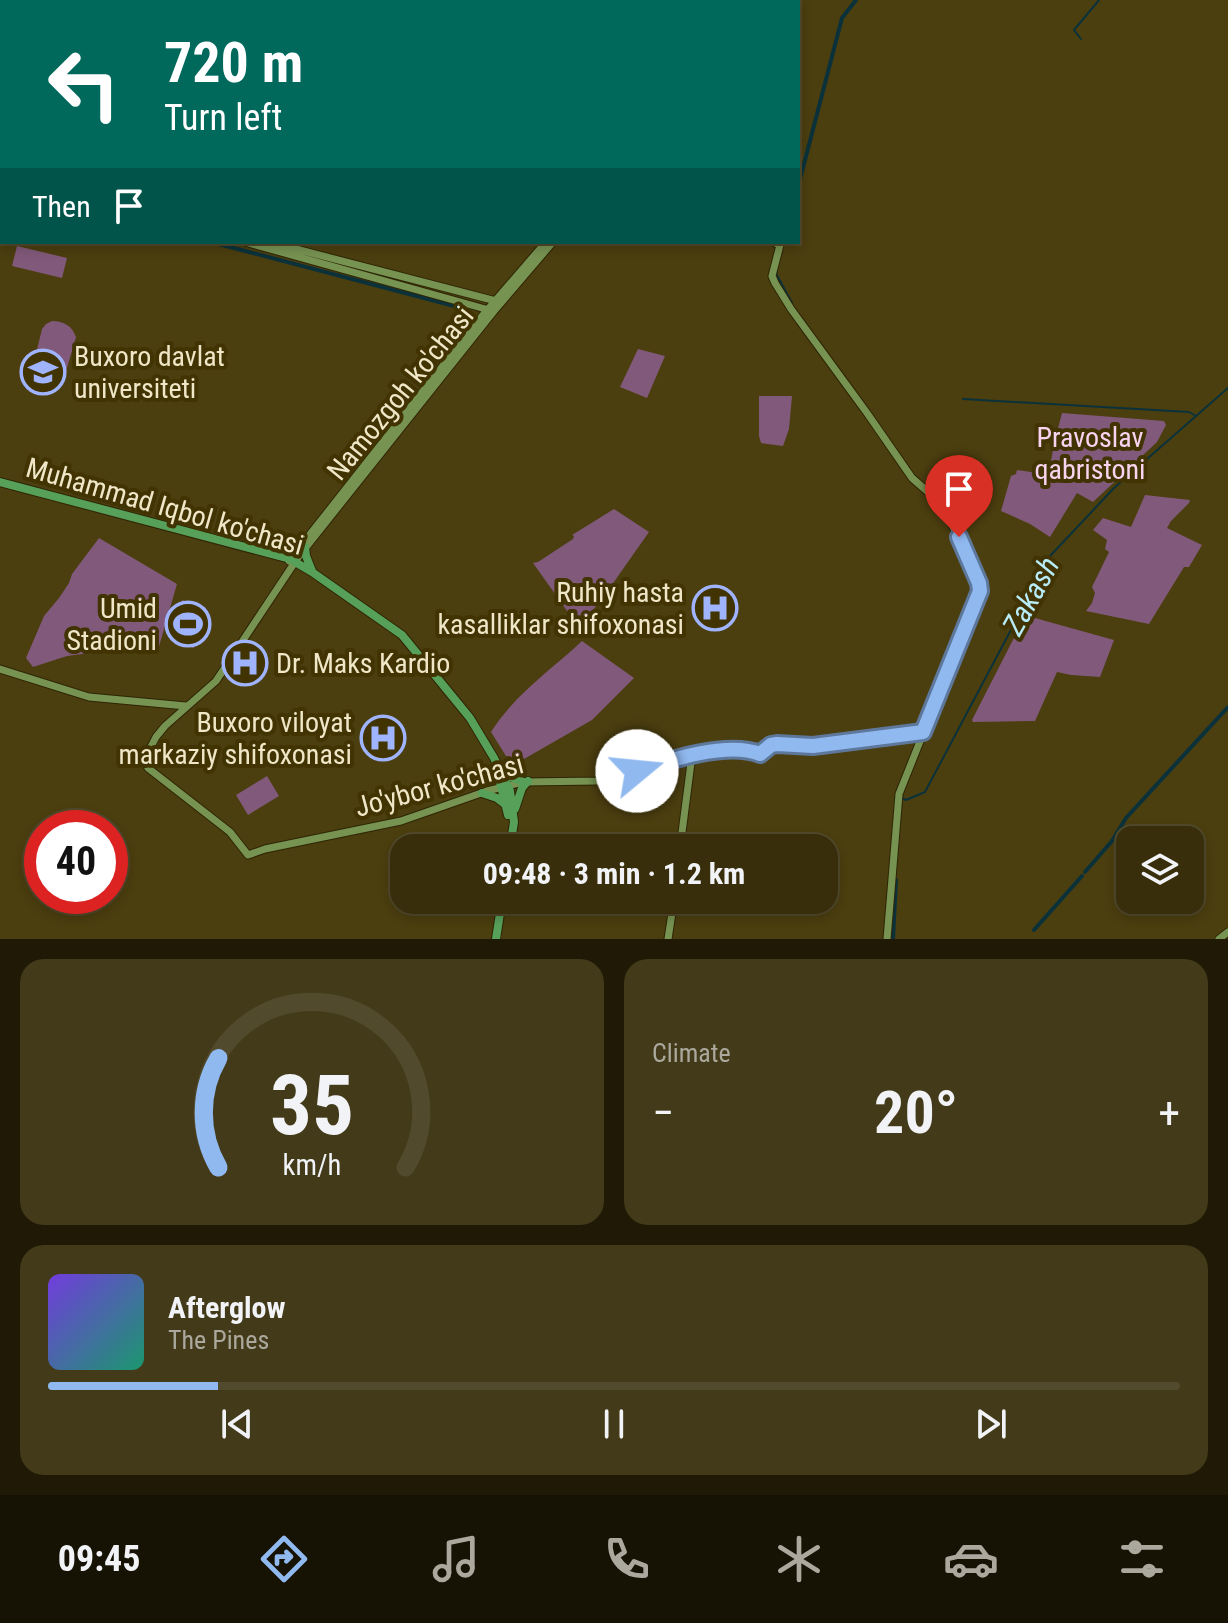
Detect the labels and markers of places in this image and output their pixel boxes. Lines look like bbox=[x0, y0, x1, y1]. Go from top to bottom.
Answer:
place label: Buxoro davlat universiteti bbox=[74, 340, 225, 405]
school or university icon: Buxoro davlat universiteti bbox=[19, 348, 67, 396]
pin bbox=[925, 455, 993, 537]
place label: Ruhiy hasta kasalliklar shifoxonasi bbox=[438, 576, 684, 641]
hospital icon: Ruhiy hasta kasalliklar shifoxonasi bbox=[691, 584, 739, 632]
place label: Umid Stadioni bbox=[66, 592, 157, 657]
sports icon: Umid Stadioni bbox=[164, 600, 212, 648]
hospital icon: Dr. Maks Kardio bbox=[221, 639, 269, 687]
place label: Dr. Maks Kardio bbox=[276, 647, 450, 680]
place label: Buxoro viloyat markaziy shifoxonasi bbox=[119, 706, 352, 771]
hospital icon: Buxoro viloyat markaziy shifoxonasi bbox=[359, 714, 407, 762]

